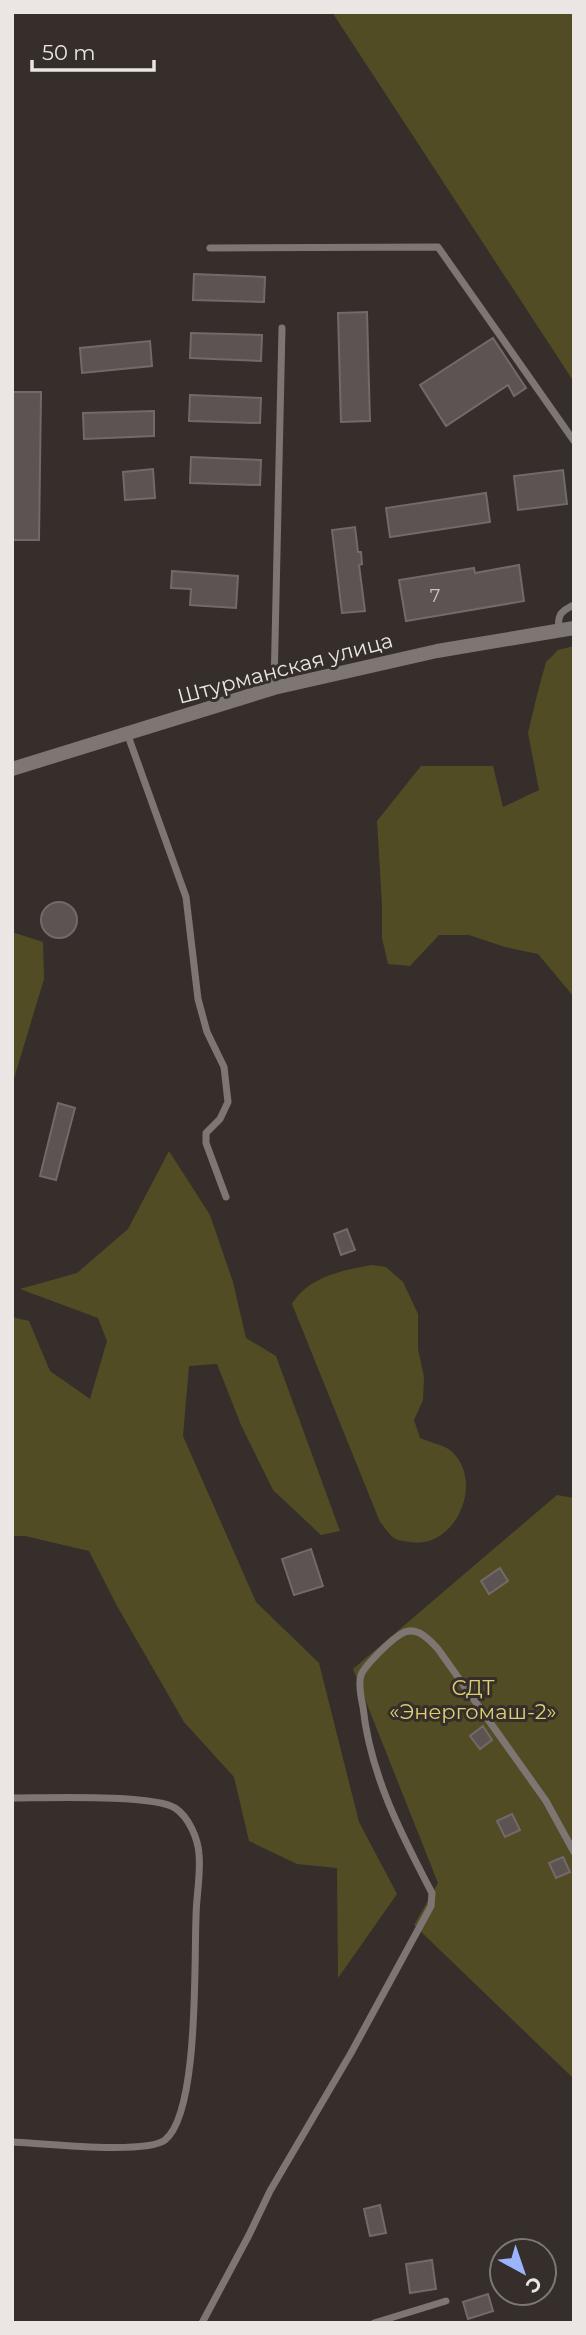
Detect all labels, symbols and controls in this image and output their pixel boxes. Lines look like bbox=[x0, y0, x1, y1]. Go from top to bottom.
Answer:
scale bar bbox=[32, 28, 154, 72]
text: 50 m bbox=[42, 40, 96, 65]
house number: 7 bbox=[430, 585, 440, 607]
street label: Штурманская улица bbox=[175, 627, 395, 709]
park label: СДТ «Энергомаш-2» bbox=[389, 1675, 557, 1724]
north arrow bbox=[488, 2237, 558, 2307]
text: С bbox=[521, 2271, 546, 2298]

